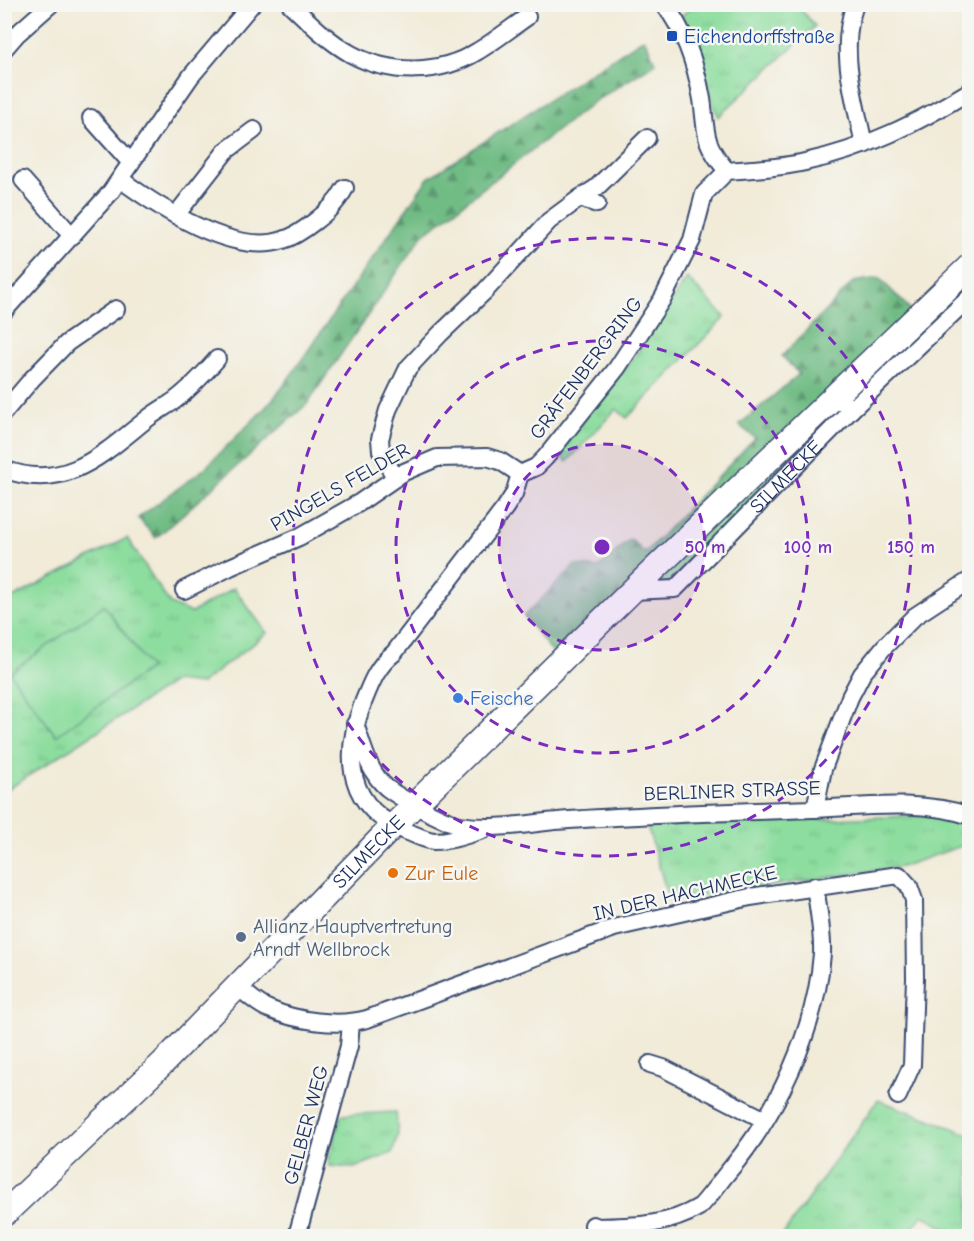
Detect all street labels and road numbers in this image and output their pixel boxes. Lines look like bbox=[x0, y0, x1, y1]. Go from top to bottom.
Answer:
street label: GRÄFENBERGRING bbox=[525, 292, 647, 444]
street label: SILMECKE bbox=[745, 435, 827, 518]
street label: PINGELS FELDER bbox=[266, 438, 414, 536]
street label: BERLINER STRASSE bbox=[643, 776, 821, 806]
street label: SILMECKE bbox=[328, 810, 409, 893]
street label: IN DER HACHMECKE bbox=[591, 861, 779, 925]
street label: GELBER WEG bbox=[279, 1063, 333, 1187]

